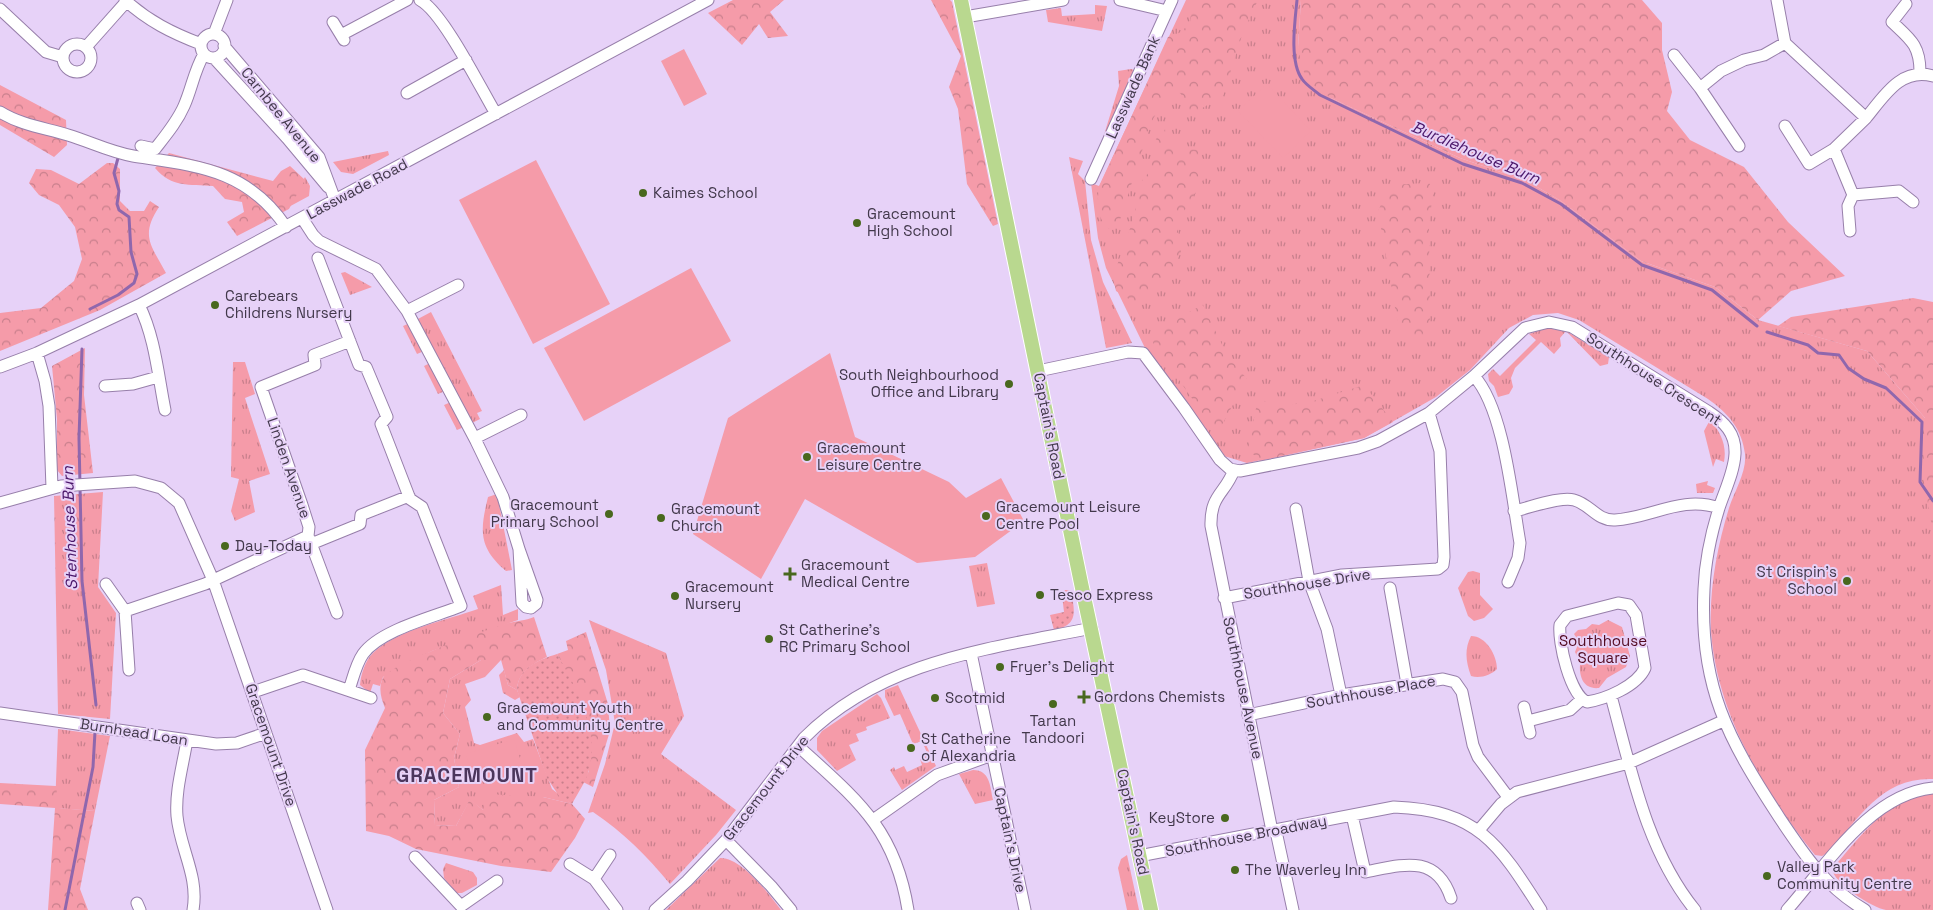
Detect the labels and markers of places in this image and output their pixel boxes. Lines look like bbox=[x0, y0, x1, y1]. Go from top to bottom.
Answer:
place label: Kaimes School bbox=[653, 183, 758, 202]
marker: Kaimes School bbox=[637, 187, 649, 199]
place label: Gracemount High School bbox=[867, 204, 956, 240]
marker: Gracemount High School bbox=[851, 217, 863, 229]
place label: Carebears Childrens Nursery bbox=[225, 286, 352, 322]
marker: Carebears Childrens Nursery bbox=[209, 299, 221, 311]
place label: South Neighbourhood Office and Library bbox=[839, 365, 999, 401]
marker: South Neighbourhood Office and Library bbox=[1003, 378, 1015, 390]
place label: Gracemount Leisure Centre bbox=[817, 438, 922, 474]
marker: Gracemount Leisure Centre bbox=[801, 451, 813, 463]
place label: Gracemount Primary School bbox=[491, 495, 599, 531]
place label: Gracemount Leisure Centre Pool bbox=[996, 497, 1141, 533]
place label: Gracemount Church bbox=[671, 499, 760, 535]
marker: Gracemount Primary School bbox=[603, 508, 615, 520]
marker: Gracemount Leisure Centre Pool bbox=[980, 510, 992, 522]
marker: Gracemount Church bbox=[655, 512, 667, 524]
place label: Day-Today bbox=[235, 536, 312, 555]
marker: Day-Today bbox=[219, 540, 231, 552]
place label: Gracemount Medical Centre bbox=[801, 555, 910, 591]
place label: St Crispin's School bbox=[1756, 562, 1837, 598]
marker: Gracemount Medical Centre bbox=[783, 567, 797, 581]
marker: St Crispin's School bbox=[1841, 575, 1853, 587]
place label: Gracemount Nursery bbox=[685, 577, 774, 613]
place label: Tesco Express bbox=[1050, 585, 1153, 604]
marker: Tesco Express bbox=[1034, 589, 1046, 601]
marker: Gracemount Nursery bbox=[669, 590, 681, 602]
place label: St Catherine's RC Primary School bbox=[779, 620, 910, 656]
marker: St Catherine's RC Primary School bbox=[763, 633, 775, 645]
place label: Fryer's Delight bbox=[1010, 657, 1115, 676]
marker: Fryer's Delight bbox=[994, 661, 1006, 673]
place label: Gordons Chemists bbox=[1094, 687, 1225, 706]
place label: Scotmid bbox=[945, 688, 1005, 707]
marker: Gordons Chemists bbox=[1078, 691, 1090, 703]
marker: Scotmid bbox=[929, 692, 941, 704]
place label: Gracemount Youth and Community Centre bbox=[497, 698, 664, 734]
marker: Tartan Tandoori bbox=[1047, 698, 1059, 710]
marker: Gracemount Youth and Community Centre bbox=[481, 711, 493, 723]
place label: Tartan Tandoori bbox=[1022, 711, 1084, 747]
place label: St Catherine of Alexandria bbox=[921, 729, 1016, 765]
marker: St Catherine of Alexandria bbox=[905, 742, 917, 754]
place label: KeyStore bbox=[1149, 808, 1215, 827]
marker: KeyStore bbox=[1219, 812, 1231, 824]
place label: Valley Park Community Centre bbox=[1777, 857, 1912, 893]
place label: The Waverley Inn bbox=[1245, 860, 1367, 879]
marker: The Waverley Inn bbox=[1229, 864, 1241, 876]
marker: Valley Park Community Centre bbox=[1761, 870, 1773, 882]

